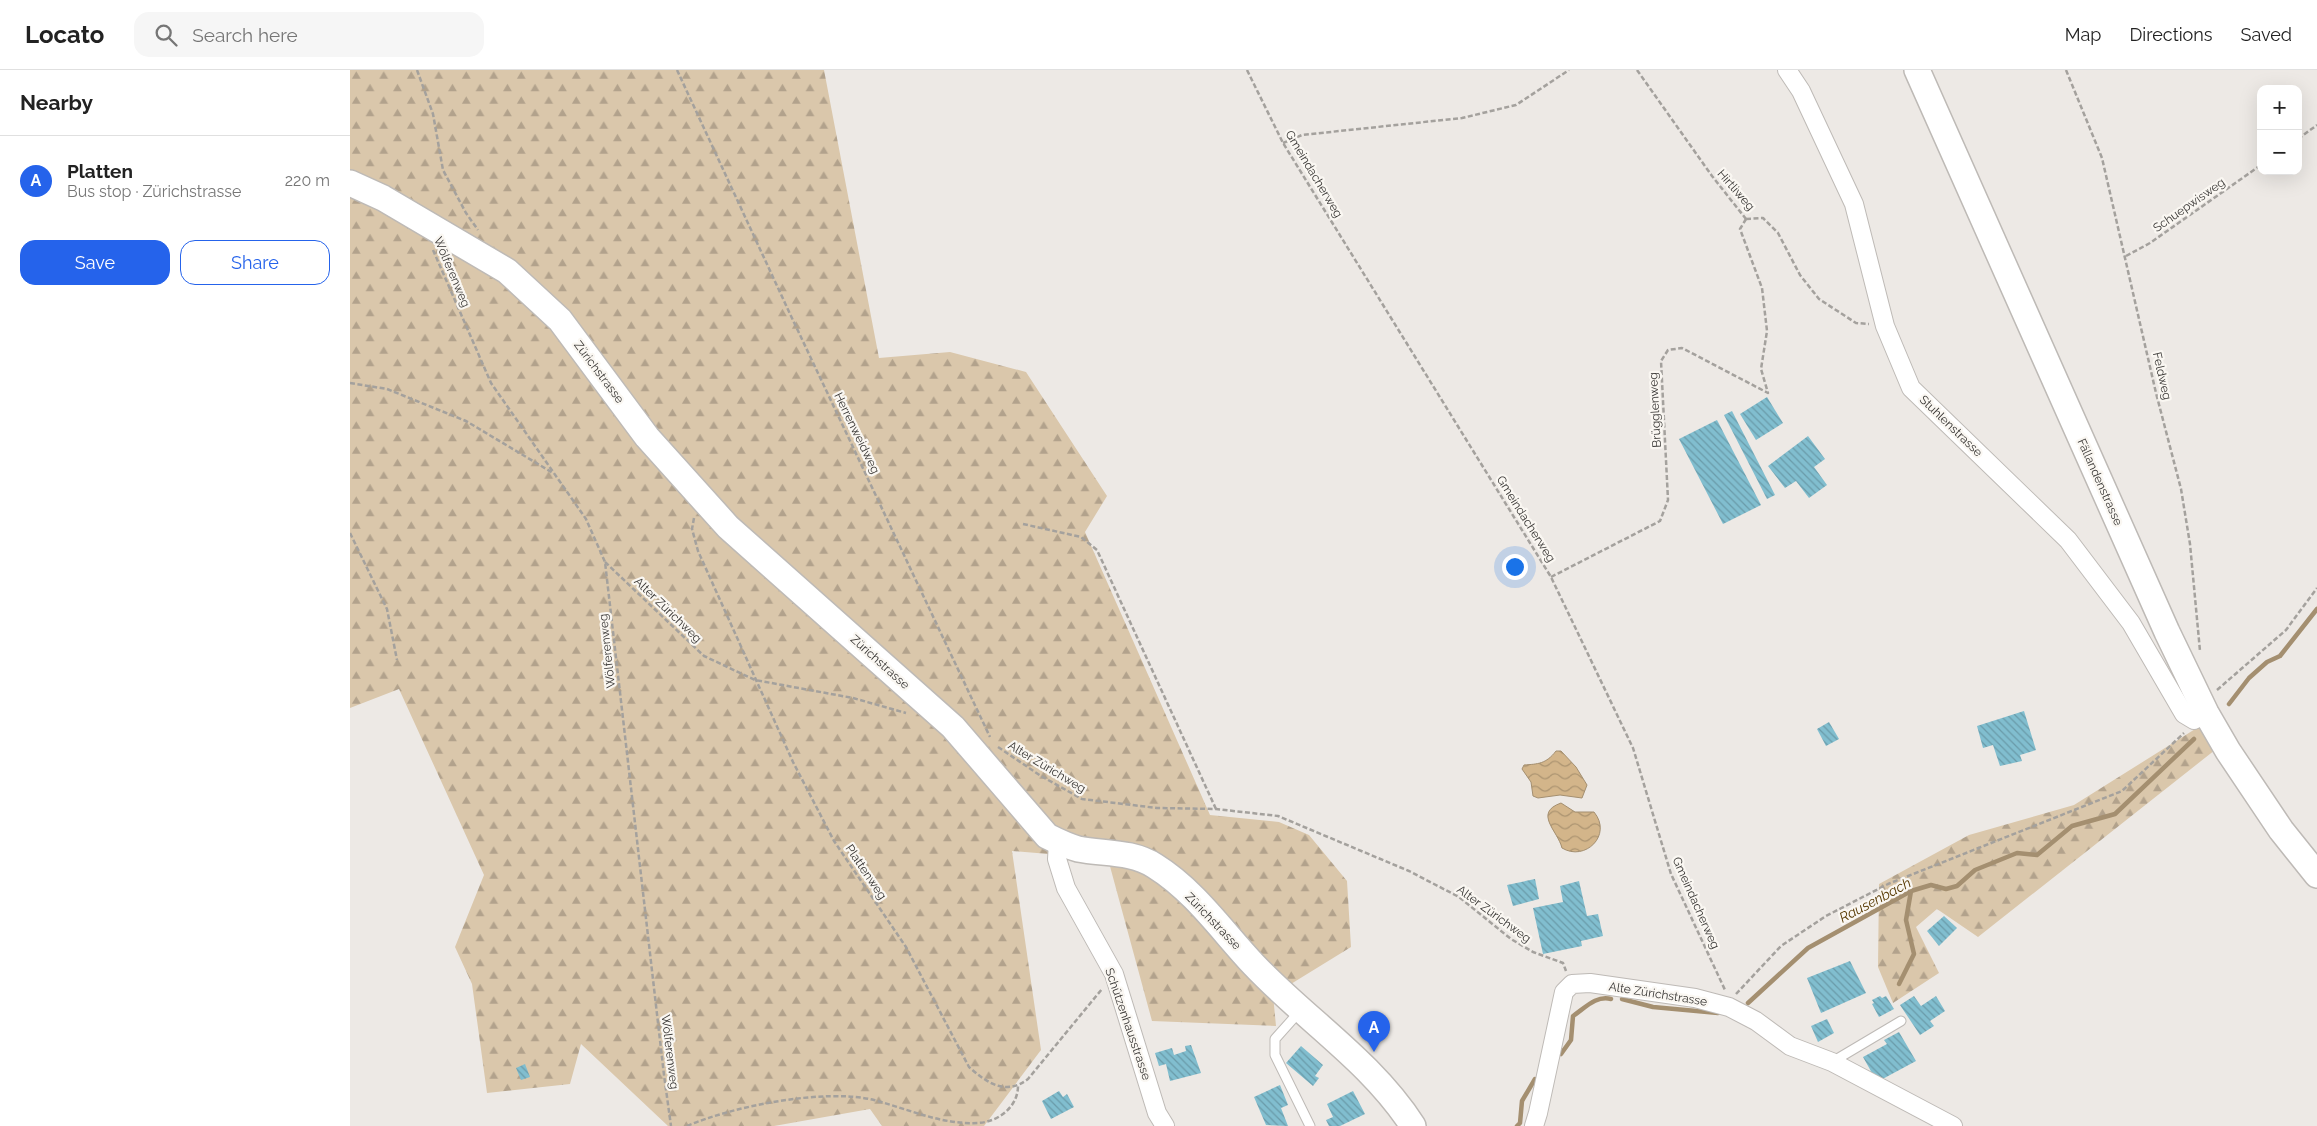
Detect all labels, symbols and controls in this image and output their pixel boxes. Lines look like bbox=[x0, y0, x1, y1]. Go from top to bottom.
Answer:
search box bbox=[134, 12, 484, 57]
text: Locato bbox=[25, 20, 104, 49]
icon: search bbox=[152, 21, 180, 49]
text: Search here bbox=[192, 24, 298, 46]
text: Map bbox=[2065, 24, 2101, 45]
text: Directions bbox=[2129, 24, 2213, 45]
text: Saved bbox=[2241, 24, 2292, 45]
map controls bbox=[2257, 85, 2302, 175]
button: + bbox=[2257, 85, 2302, 130]
text: Nearby bbox=[20, 90, 93, 115]
street label: Gmeindacherweg bbox=[1282, 128, 1346, 220]
button: − bbox=[2257, 130, 2302, 175]
text: Platten bbox=[67, 160, 133, 182]
street label: Hirtliweg bbox=[1714, 167, 1758, 213]
text: A bbox=[31, 171, 41, 190]
text: 220 m bbox=[285, 171, 330, 190]
street label: Schuepwisweg bbox=[2150, 175, 2228, 235]
text: Bus stop · Zürichstrasse bbox=[67, 182, 241, 201]
street label: Wölferenweg bbox=[431, 235, 473, 309]
button: Save bbox=[20, 240, 170, 285]
button: Share bbox=[180, 240, 330, 285]
street label: Zürichstrasse bbox=[571, 338, 627, 406]
street label: Feldweg bbox=[2150, 351, 2174, 401]
street label: Brügglenweg bbox=[1646, 372, 1664, 448]
street label: Herrenweidweg bbox=[831, 390, 883, 476]
street label: Stuhlenstrasse bbox=[1917, 393, 1985, 459]
street label: Fällandenstrasse bbox=[2075, 436, 2125, 528]
street label: Gmeindacherweg bbox=[1494, 473, 1558, 565]
your location bbox=[1502, 554, 1528, 580]
street label: Alter Zürichweg bbox=[631, 574, 705, 646]
street label: Wölferenweg bbox=[596, 613, 618, 689]
street label: Zürichstrasse bbox=[848, 632, 912, 692]
street label: Alter Zürichweg bbox=[1006, 738, 1088, 796]
street label: Plattenweg bbox=[843, 842, 889, 902]
street label: Gmeindacherweg bbox=[1669, 855, 1723, 951]
water label: Rausenbach bbox=[1837, 874, 1914, 926]
street label: Alter Zürichweg bbox=[1454, 882, 1534, 946]
street label: Zürichstrasse bbox=[1182, 889, 1244, 953]
street label: Schützenhausstrasse bbox=[1102, 966, 1154, 1082]
street label: Alte Zürichstrasse bbox=[1608, 979, 1708, 1009]
pin: A bbox=[1358, 1011, 1390, 1052]
street label: Wölferenweg bbox=[658, 1014, 682, 1090]

